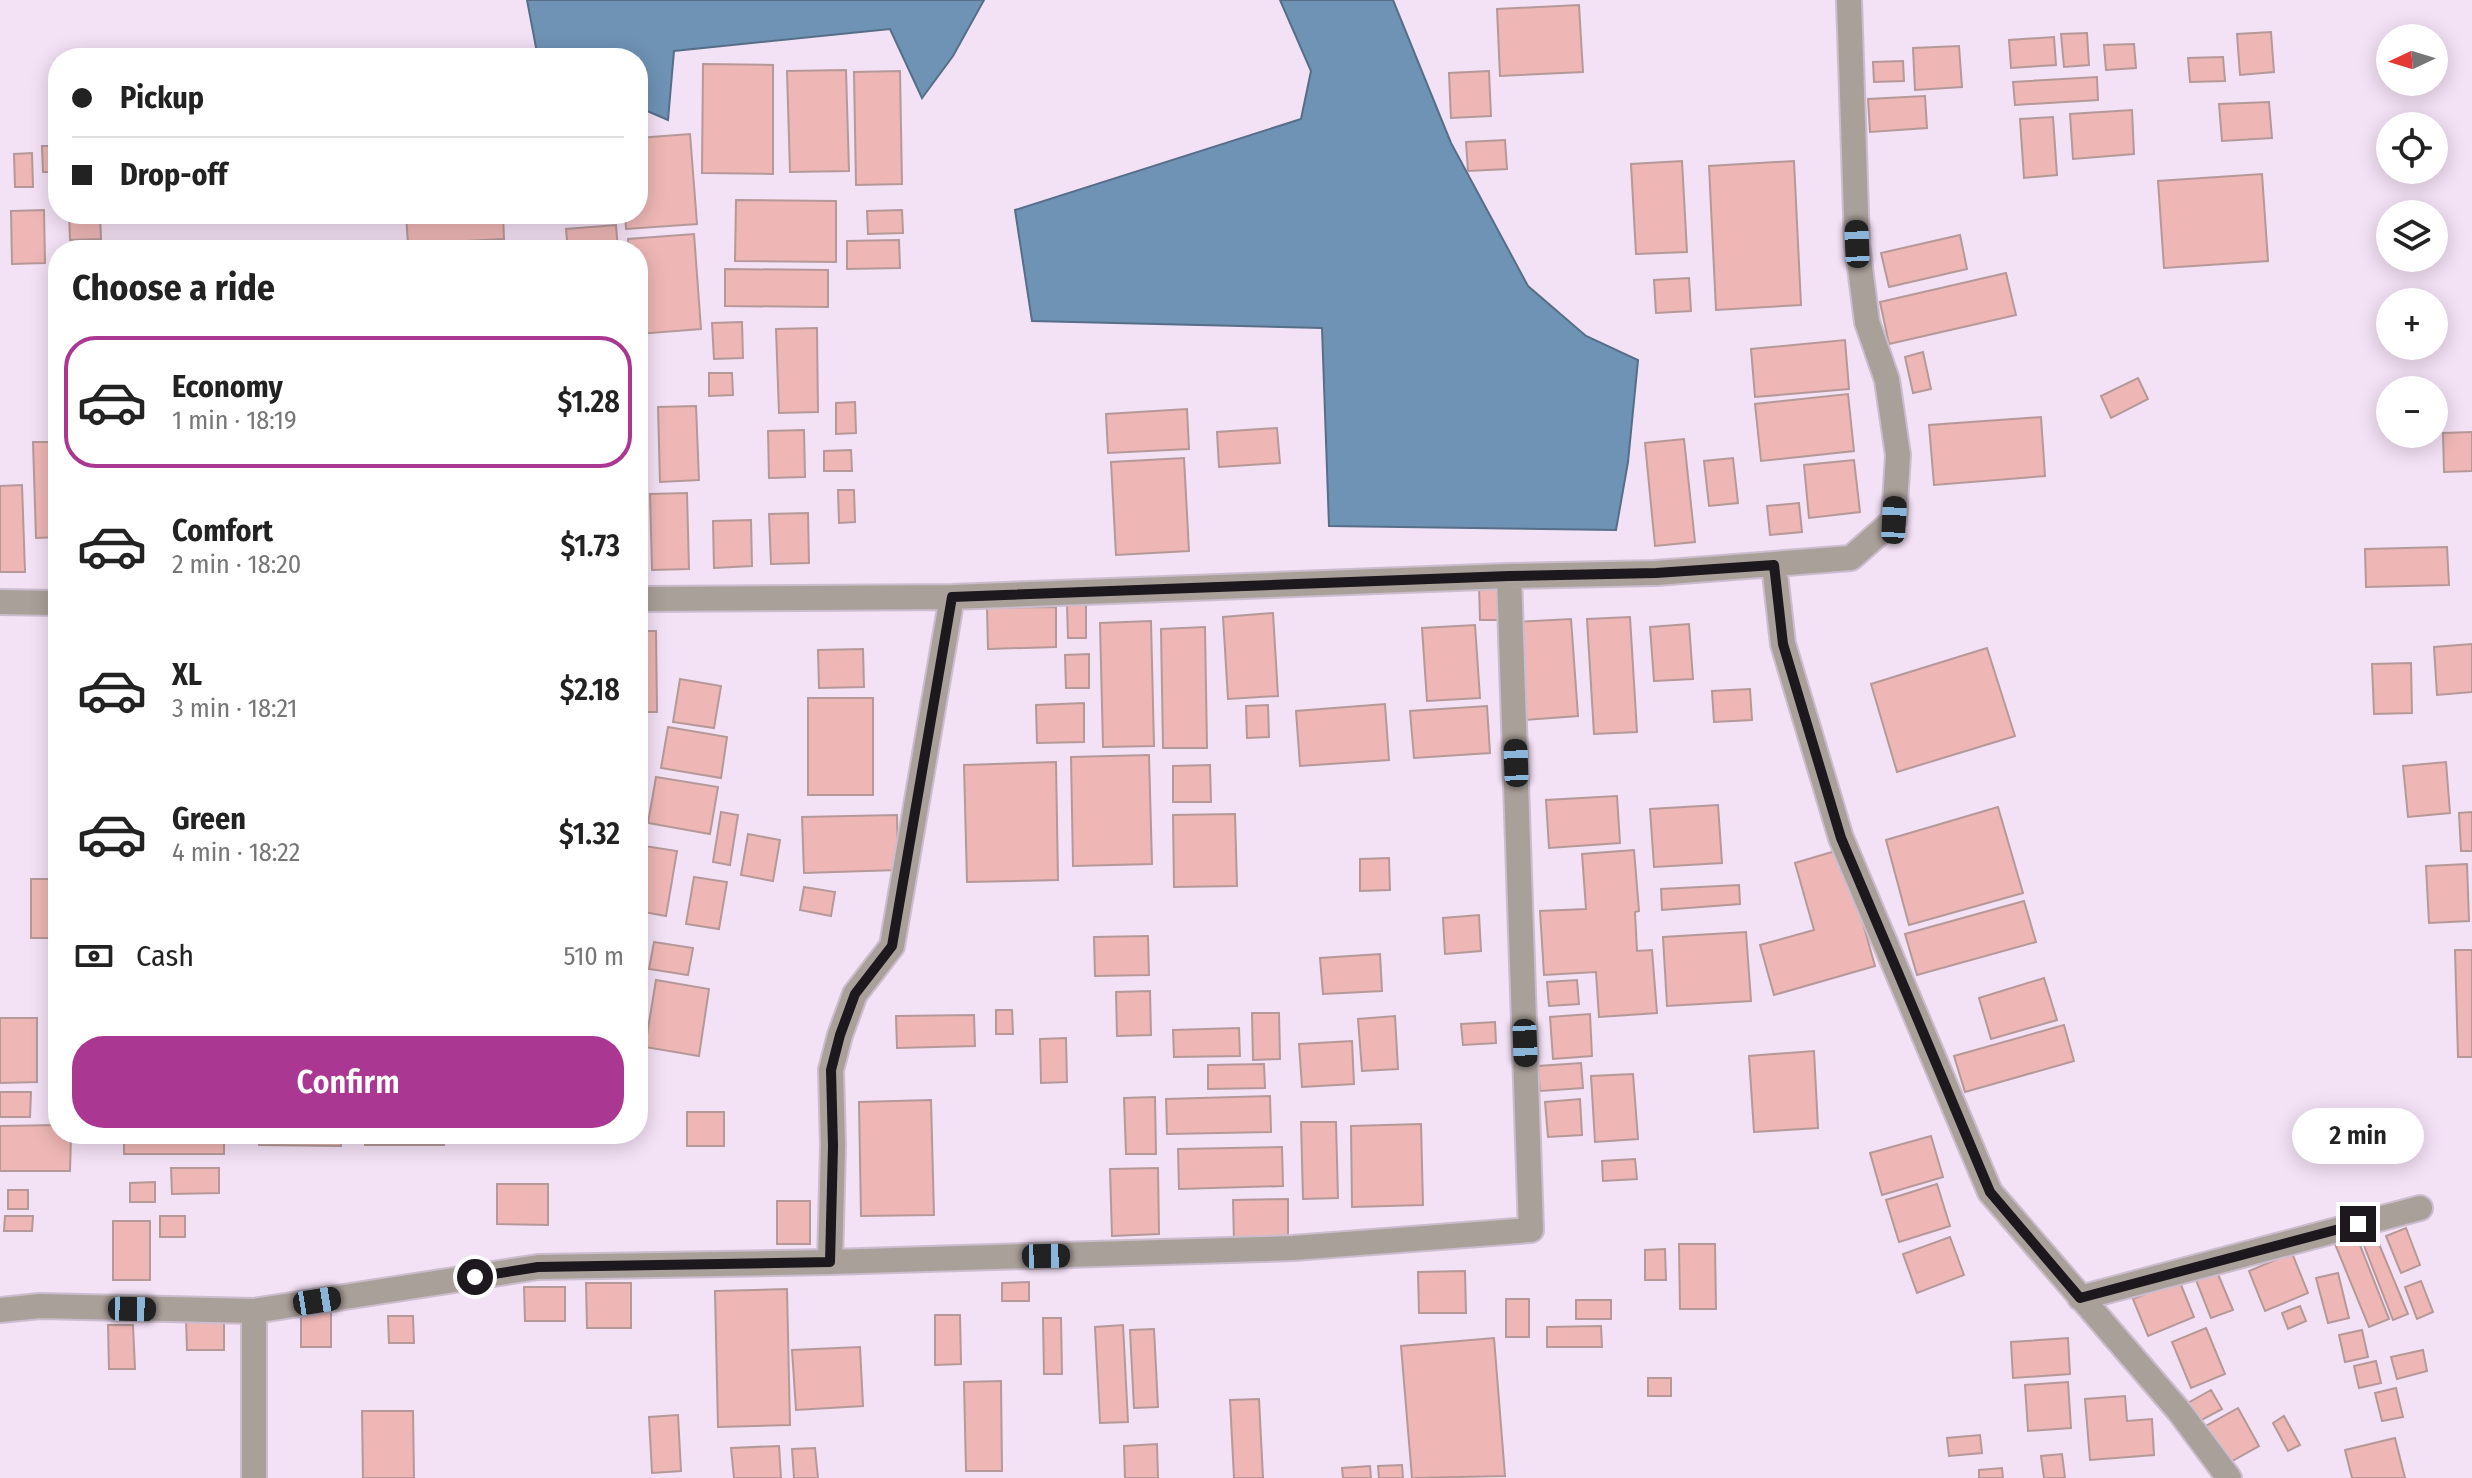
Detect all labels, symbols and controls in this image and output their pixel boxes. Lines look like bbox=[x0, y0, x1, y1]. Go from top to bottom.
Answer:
north arrow bbox=[2376, 24, 2448, 96]
map controls bbox=[2376, 24, 2448, 448]
text: Pickup bbox=[120, 80, 204, 116]
button: locate bbox=[2376, 112, 2448, 184]
text: Drop-off bbox=[120, 157, 227, 193]
button: layers bbox=[2376, 200, 2448, 272]
car bbox=[1844, 220, 1870, 268]
text: Choose a ride bbox=[72, 266, 275, 310]
button: + bbox=[2376, 288, 2448, 360]
icon: car bbox=[76, 366, 148, 438]
text: Economy bbox=[172, 369, 283, 405]
button: − bbox=[2376, 376, 2448, 448]
text: $1.28 bbox=[557, 384, 620, 420]
text: 1 min · 18:19 bbox=[172, 405, 297, 436]
car bbox=[1881, 495, 1907, 545]
icon: car bbox=[76, 510, 148, 582]
text: Comfort bbox=[172, 513, 273, 549]
text: $1.73 bbox=[560, 528, 620, 564]
text: 2 min · 18:20 bbox=[172, 549, 301, 580]
icon: car bbox=[76, 654, 148, 726]
text: XL bbox=[172, 657, 202, 693]
text: $2.18 bbox=[560, 672, 620, 708]
text: 3 min · 18:21 bbox=[172, 693, 298, 724]
car bbox=[1503, 739, 1529, 787]
icon: car bbox=[76, 798, 148, 870]
text: Green bbox=[172, 801, 246, 837]
text: $1.32 bbox=[559, 816, 620, 852]
text: 4 min · 18:22 bbox=[172, 837, 300, 868]
icon: cash bbox=[72, 934, 116, 978]
text: Cash bbox=[136, 938, 194, 974]
text: 510 m bbox=[564, 941, 624, 972]
car bbox=[1512, 1019, 1538, 1067]
button: Confirm bbox=[72, 1036, 624, 1128]
callout: 2 min bbox=[2292, 1108, 2424, 1164]
text: 2 min bbox=[2329, 1120, 2387, 1151]
route end bbox=[2340, 1206, 2376, 1242]
car bbox=[1022, 1244, 1070, 1268]
route start bbox=[457, 1259, 493, 1295]
car bbox=[291, 1285, 343, 1317]
car bbox=[108, 1297, 156, 1321]

